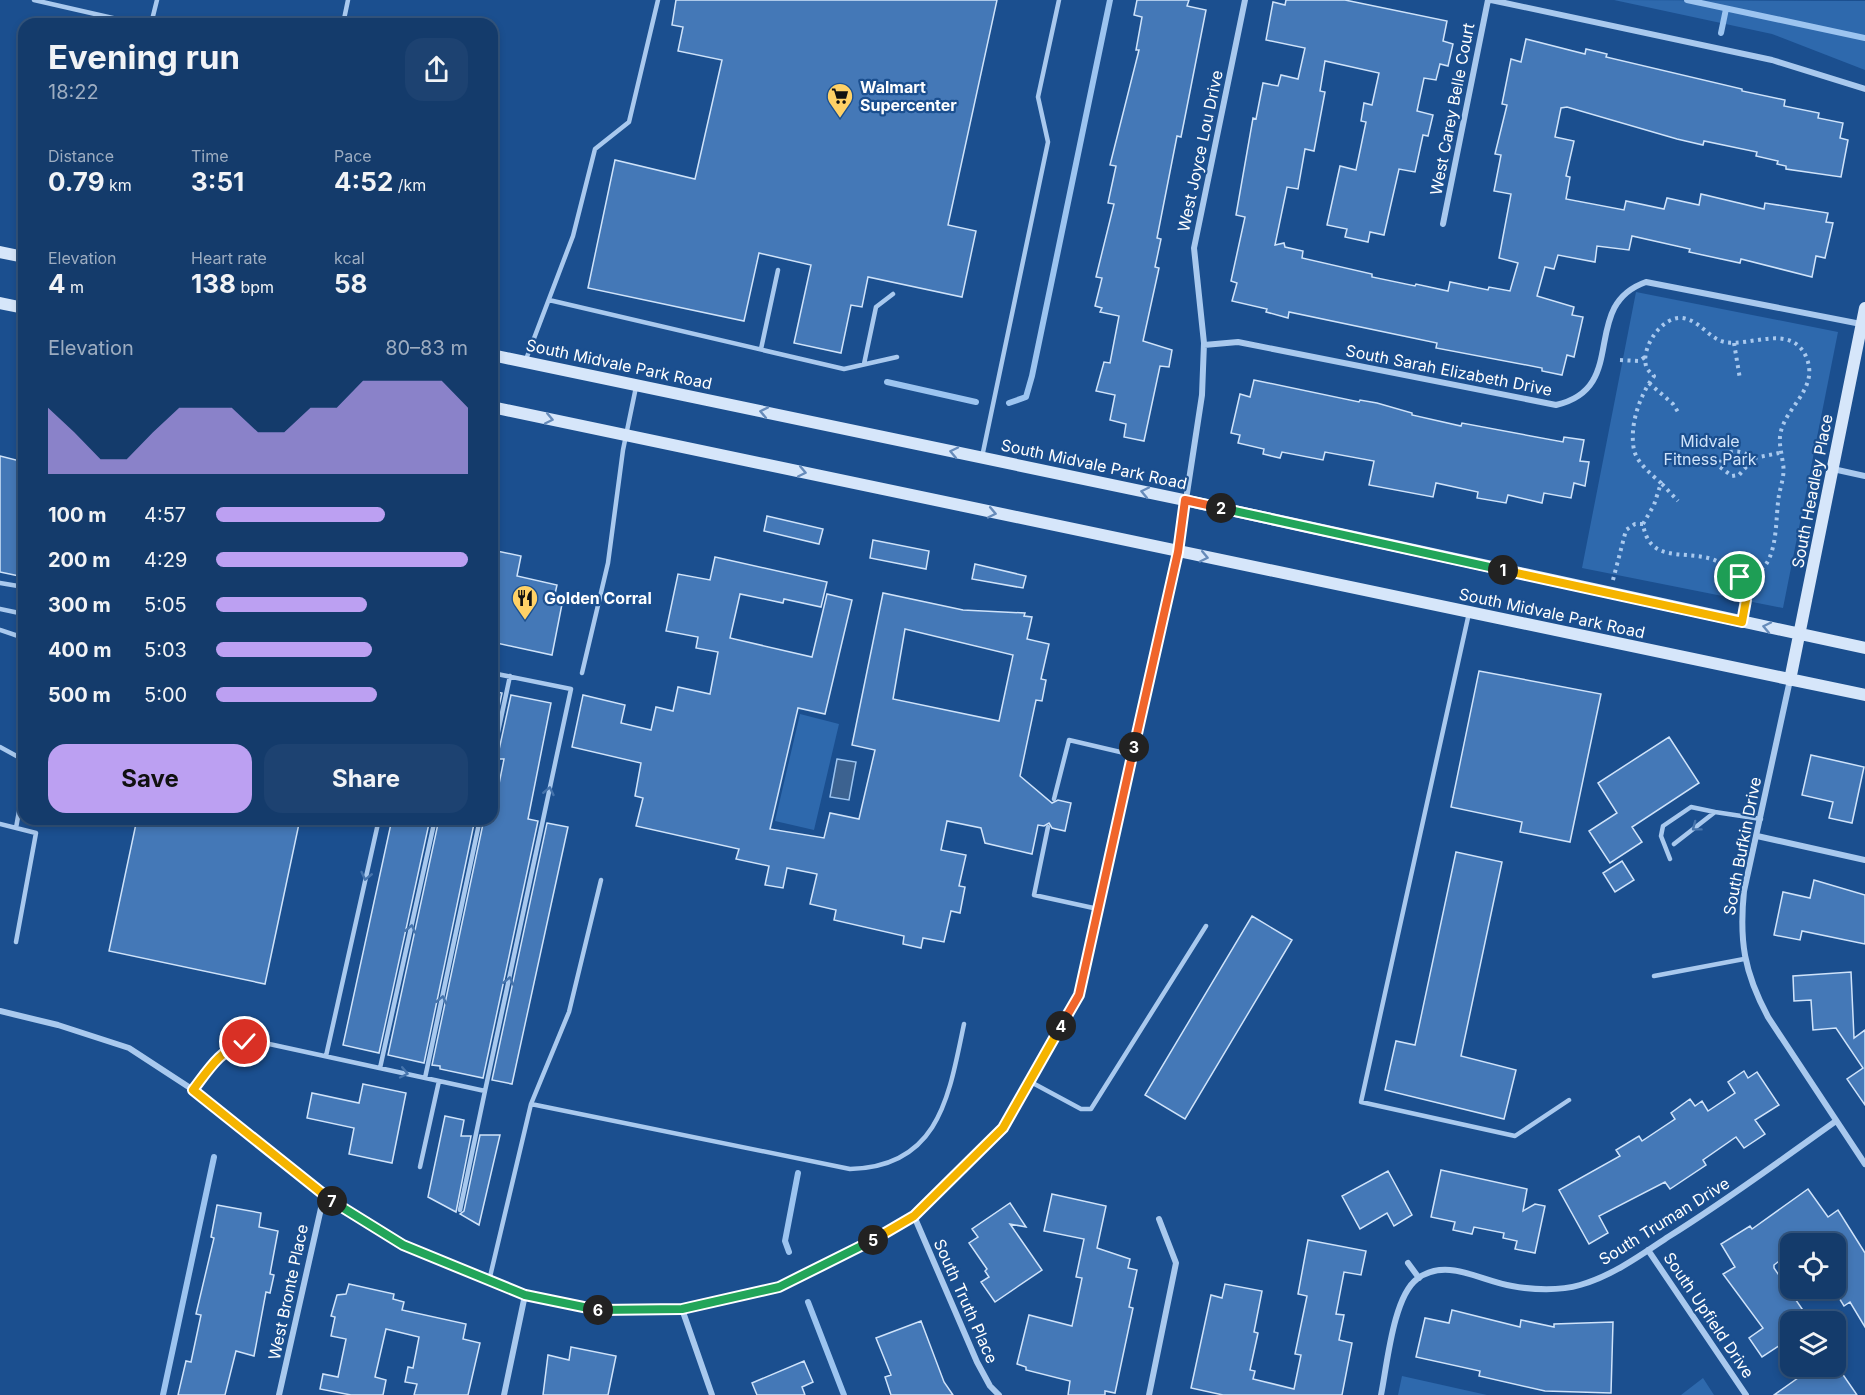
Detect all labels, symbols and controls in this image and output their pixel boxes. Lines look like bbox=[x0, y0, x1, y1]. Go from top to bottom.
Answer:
street label: West Carey Belle Court bbox=[1425, 21, 1479, 197]
text: Evening run bbox=[48, 37, 240, 77]
button: share bbox=[405, 38, 468, 101]
street label: West Joyce Lou Drive bbox=[1173, 68, 1227, 234]
place label: Walmart Supercenter bbox=[860, 77, 957, 115]
text: 18:22 bbox=[48, 80, 99, 104]
supermarket icon: Walmart Supercenter bbox=[825, 81, 855, 119]
text: Distance bbox=[48, 146, 114, 166]
text: Time bbox=[191, 146, 229, 166]
text: Pace bbox=[334, 146, 372, 166]
text: 0.79 bbox=[48, 166, 105, 197]
text: 3:51 bbox=[191, 166, 244, 197]
text: 4:52 bbox=[334, 166, 393, 197]
text: km bbox=[105, 175, 132, 195]
text: /km bbox=[393, 175, 426, 195]
text: Elevation bbox=[48, 248, 117, 268]
text: Heart rate bbox=[191, 248, 267, 268]
text: kcal bbox=[334, 248, 365, 268]
text: 4 bbox=[48, 268, 66, 299]
text: 138 bbox=[191, 268, 236, 299]
text: 58 bbox=[334, 268, 368, 299]
text: m bbox=[66, 277, 84, 297]
text: bpm bbox=[236, 277, 274, 297]
street label: South Midvale Park Road bbox=[524, 335, 714, 393]
text: Elevation bbox=[48, 336, 134, 360]
text: 80–83 m bbox=[385, 336, 468, 360]
street label: South Sarah Elizabeth Drive bbox=[1344, 340, 1554, 400]
one-way arrow bbox=[759, 406, 769, 419]
one-way arrow bbox=[544, 412, 554, 425]
street label: South Headley Place bbox=[1787, 412, 1837, 570]
park label: Midvale Fitness Park bbox=[1664, 431, 1757, 469]
street label: South Midvale Park Road bbox=[999, 435, 1189, 493]
one-way arrow bbox=[950, 446, 960, 459]
one-way arrow bbox=[796, 465, 806, 478]
one-way arrow bbox=[1141, 486, 1151, 499]
pin: 2 bbox=[1206, 493, 1236, 523]
text: 2 bbox=[1216, 498, 1226, 518]
text: 100 m bbox=[48, 503, 107, 527]
text: 4:57 bbox=[144, 503, 186, 527]
one-way arrow bbox=[987, 505, 997, 518]
text: 200 m bbox=[48, 548, 111, 572]
text: 4:29 bbox=[144, 548, 187, 572]
one-way arrow bbox=[1198, 550, 1208, 563]
pin bbox=[1714, 551, 1765, 602]
pin: 1 bbox=[1488, 555, 1518, 585]
text: 1 bbox=[1500, 560, 1506, 580]
icon: arrive bbox=[1723, 560, 1756, 593]
restaurant icon: Golden Corral bbox=[510, 583, 540, 621]
street label: South Midvale Park Road bbox=[1457, 584, 1647, 642]
place label: Golden Corral bbox=[544, 588, 652, 608]
text: 300 m bbox=[48, 593, 111, 617]
text: 5:05 bbox=[144, 593, 187, 617]
one-way arrow bbox=[1762, 621, 1772, 634]
text: 400 m bbox=[48, 638, 112, 662]
text: 5:03 bbox=[144, 638, 187, 662]
text: 500 m bbox=[48, 683, 111, 707]
text: 5:00 bbox=[144, 683, 187, 707]
pin: 3 bbox=[1119, 732, 1149, 762]
text: 3 bbox=[1129, 737, 1139, 757]
button: Save bbox=[48, 744, 252, 813]
button: Share bbox=[264, 744, 468, 813]
street label: South Bufkin Drive bbox=[1719, 775, 1765, 917]
one-way arrow bbox=[542, 786, 555, 796]
one-way arrow bbox=[1692, 820, 1703, 831]
one-way arrow bbox=[361, 871, 374, 881]
one-way arrow bbox=[403, 924, 416, 934]
one-way arrow bbox=[501, 977, 514, 987]
one-way arrow bbox=[434, 995, 447, 1005]
pin: 4 bbox=[1046, 1011, 1076, 1041]
pin bbox=[219, 1016, 270, 1067]
text: 4 bbox=[1056, 1016, 1066, 1036]
icon: check bbox=[228, 1025, 261, 1058]
one-way arrow bbox=[399, 1066, 409, 1079]
street label: South Truman Drive bbox=[1595, 1173, 1733, 1269]
pin: 7 bbox=[317, 1186, 347, 1216]
text: 7 bbox=[327, 1191, 337, 1211]
street label: West Bronte Place bbox=[264, 1222, 312, 1362]
pin: 5 bbox=[858, 1225, 888, 1255]
text: 5 bbox=[868, 1230, 878, 1250]
map controls bbox=[1780, 1233, 1846, 1377]
button: locate bbox=[1780, 1233, 1846, 1299]
street label: South Truth Place bbox=[930, 1236, 1002, 1366]
street label: South Upfield Drive bbox=[1660, 1248, 1758, 1382]
pin: 6 bbox=[583, 1295, 613, 1325]
text: 6 bbox=[593, 1300, 603, 1320]
button: layers bbox=[1780, 1311, 1846, 1377]

